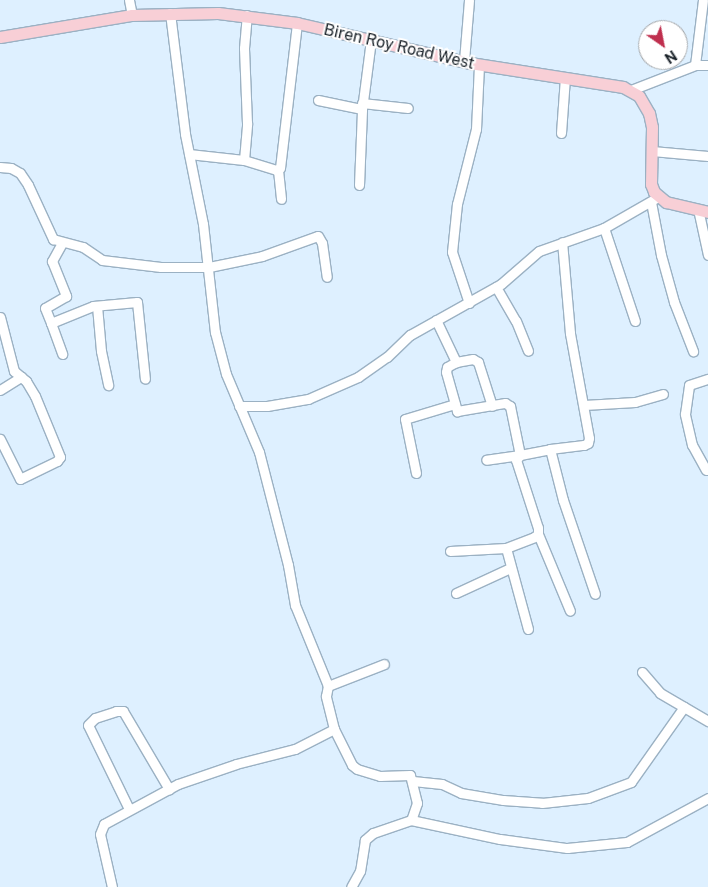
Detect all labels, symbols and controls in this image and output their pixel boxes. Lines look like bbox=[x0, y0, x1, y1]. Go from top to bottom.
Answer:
street label: Biren Roy Road West bbox=[322, 20, 476, 74]
north arrow bbox=[638, 20, 688, 70]
text: N bbox=[662, 47, 680, 66]

